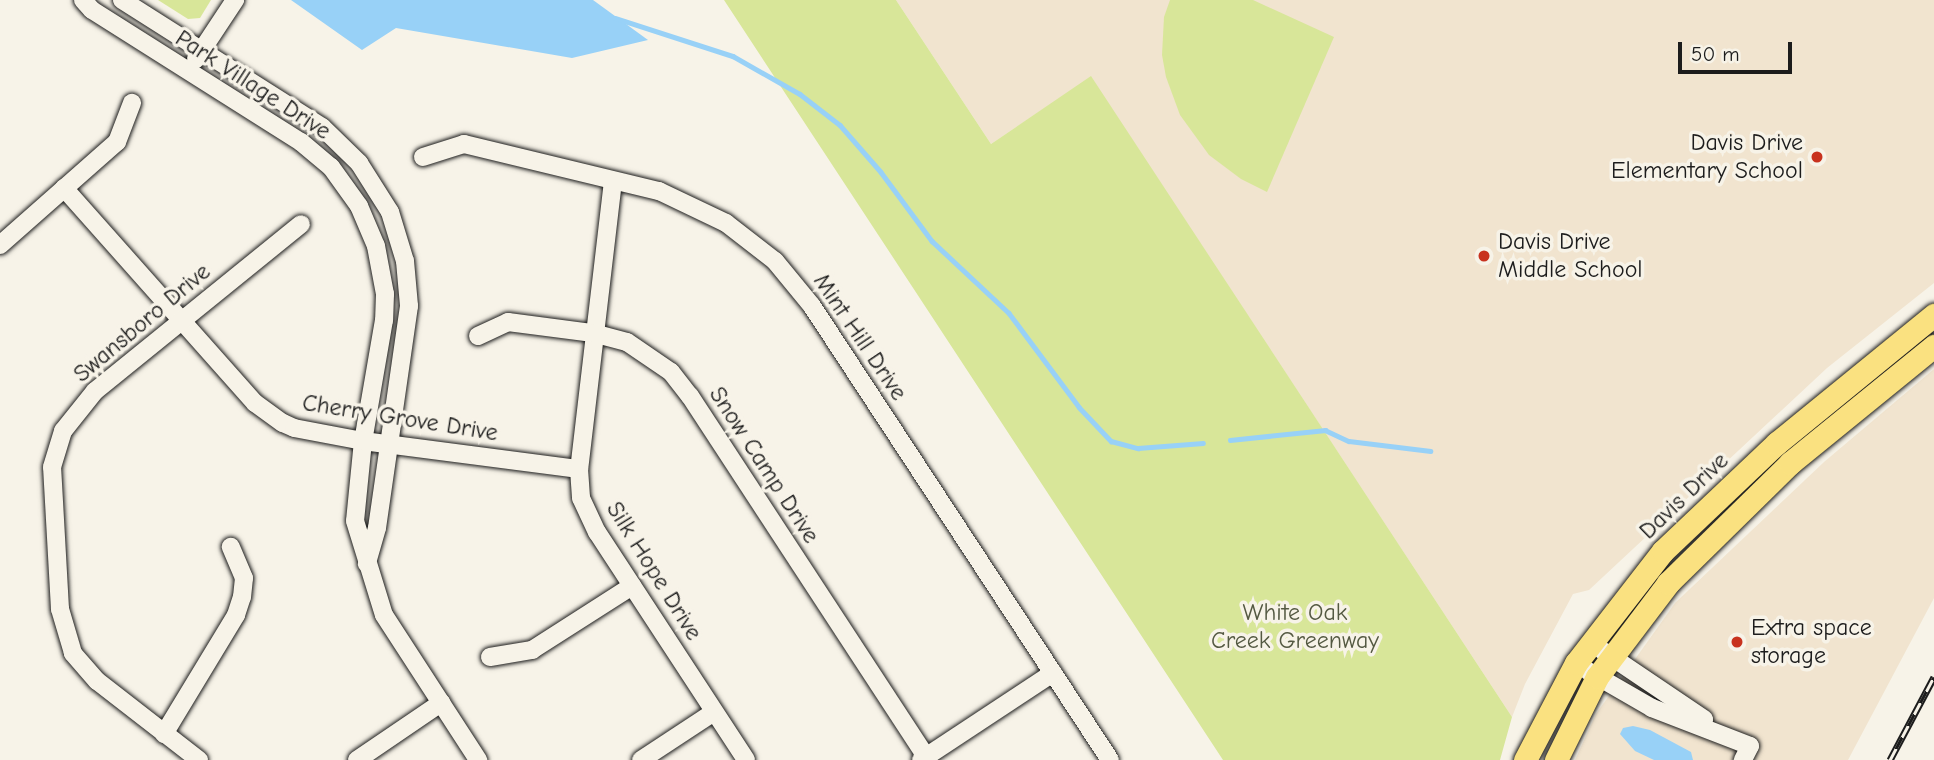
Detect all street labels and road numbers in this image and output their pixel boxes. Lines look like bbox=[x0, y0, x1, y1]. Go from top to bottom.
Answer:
street label: Park Village Drive bbox=[170, 24, 336, 146]
street label: Swansboro Drive bbox=[68, 257, 216, 389]
street label: Mint Hill Drive bbox=[807, 268, 913, 406]
street label: Snow Camp Drive bbox=[703, 381, 825, 549]
street label: Cherry Grove Drive bbox=[300, 388, 500, 448]
street label: Davis Drive bbox=[1633, 447, 1735, 545]
street label: Silk Hope Drive bbox=[600, 496, 708, 646]

